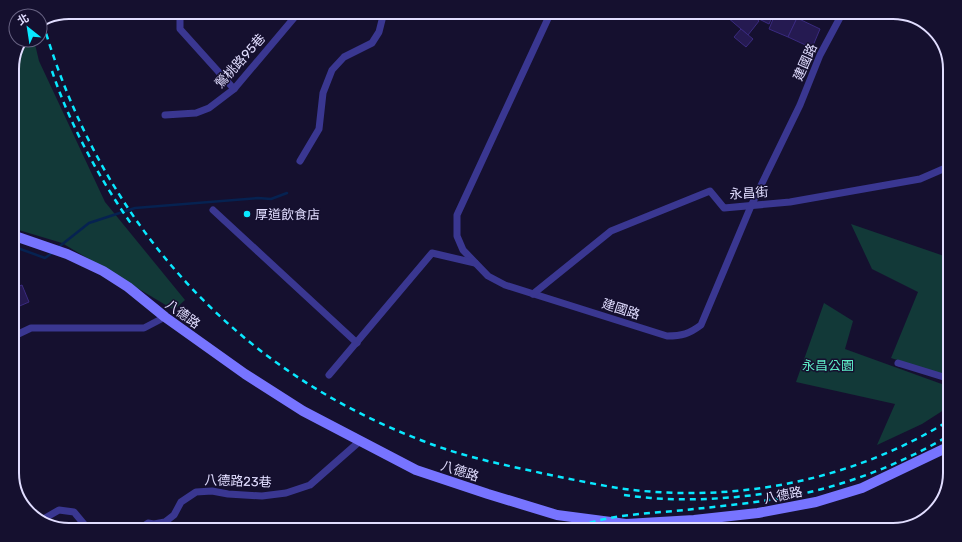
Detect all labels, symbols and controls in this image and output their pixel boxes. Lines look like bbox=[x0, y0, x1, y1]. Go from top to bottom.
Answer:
north arrow bbox=[8, 8, 48, 48]
text: 北 bbox=[15, 11, 31, 28]
street label: 鶯桃路95巷 bbox=[212, 31, 268, 91]
street label: 建國路 bbox=[790, 41, 820, 83]
street label: 永昌街 bbox=[729, 184, 769, 202]
place label: 厚道飲食店 bbox=[255, 207, 320, 222]
marker: 厚道飲食店 bbox=[242, 209, 252, 219]
street label: 八德路 bbox=[163, 296, 203, 332]
street label: 建國路 bbox=[600, 296, 642, 322]
park label: 永昌公園 bbox=[802, 358, 854, 373]
street label: 八德路 bbox=[439, 458, 481, 484]
street label: 八德路23巷 bbox=[204, 472, 272, 490]
street label: 八德路 bbox=[762, 484, 804, 506]

